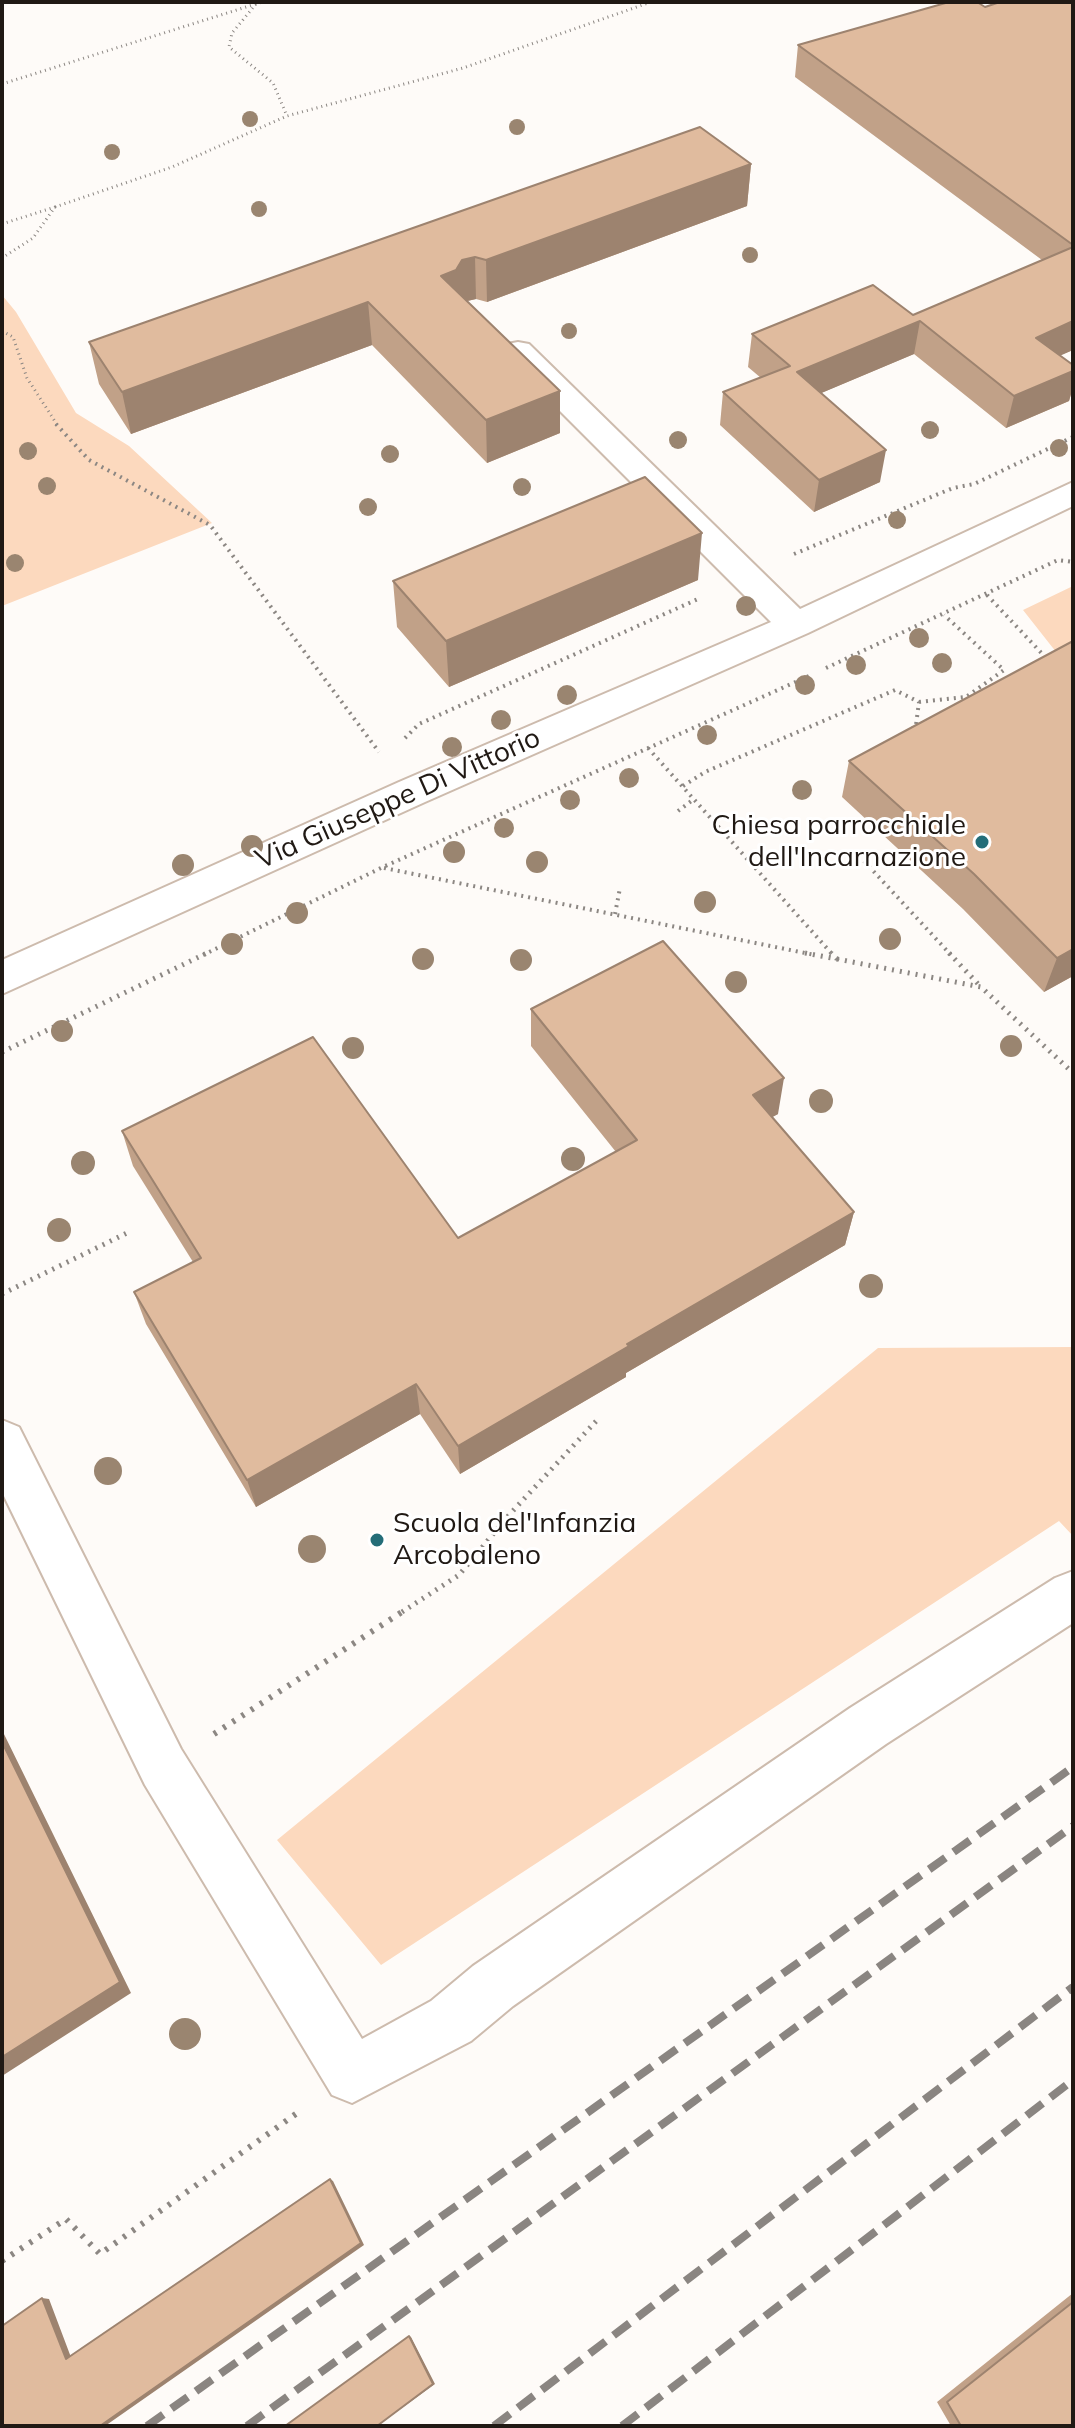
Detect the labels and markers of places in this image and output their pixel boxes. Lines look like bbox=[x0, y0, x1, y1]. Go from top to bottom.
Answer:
place label: Chiesa parrocchiale dell'Incarnazione bbox=[712, 809, 966, 875]
marker: Chiesa parrocchiale dell'Incarnazione bbox=[973, 833, 991, 851]
place label: Scuola del'Infanzia Arcobaleno bbox=[393, 1507, 636, 1573]
marker: Scuola del'Infanzia Arcobaleno bbox=[368, 1531, 386, 1549]

